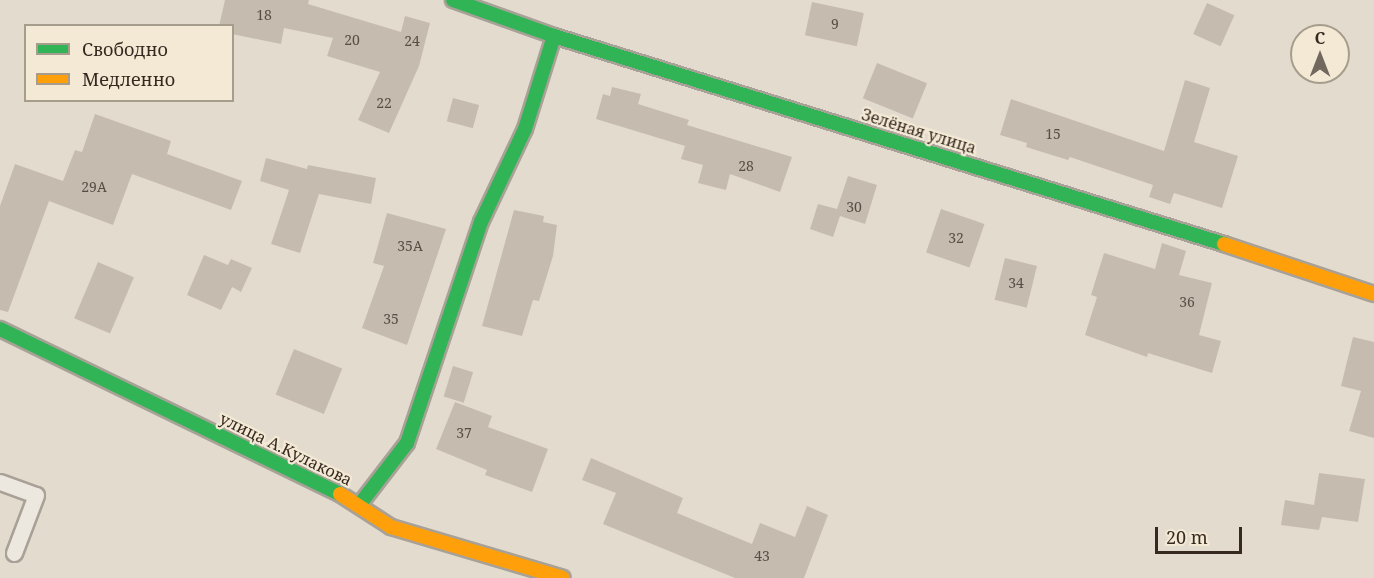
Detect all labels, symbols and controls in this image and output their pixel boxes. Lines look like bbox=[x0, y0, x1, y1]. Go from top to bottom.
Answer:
house number: 18 bbox=[256, 7, 272, 23]
house number: 9 bbox=[831, 16, 839, 32]
legend bbox=[24, 24, 234, 102]
north arrow bbox=[1290, 24, 1350, 84]
text: С bbox=[1315, 27, 1325, 49]
house number: 20 bbox=[344, 32, 360, 48]
house number: 24 bbox=[404, 33, 420, 49]
text: Свободно bbox=[82, 37, 168, 61]
text: Медленно bbox=[82, 67, 175, 91]
house number: 22 bbox=[376, 95, 392, 111]
street label: Зелёная улица bbox=[859, 104, 979, 158]
house number: 15 bbox=[1045, 126, 1061, 142]
house number: 28 bbox=[738, 158, 754, 174]
house number: 29А bbox=[81, 179, 107, 195]
house number: 30 bbox=[846, 199, 862, 215]
house number: 32 bbox=[948, 230, 964, 246]
house number: 35А bbox=[397, 238, 423, 254]
house number: 34 bbox=[1008, 275, 1024, 291]
house number: 36 bbox=[1179, 294, 1195, 310]
house number: 35 bbox=[383, 311, 399, 327]
street label: улица А.Кулакова bbox=[217, 409, 355, 489]
house number: 37 bbox=[456, 425, 472, 441]
scale bar bbox=[1158, 515, 1245, 553]
text: 20 m bbox=[1166, 525, 1208, 549]
house number: 43 bbox=[754, 548, 770, 564]

